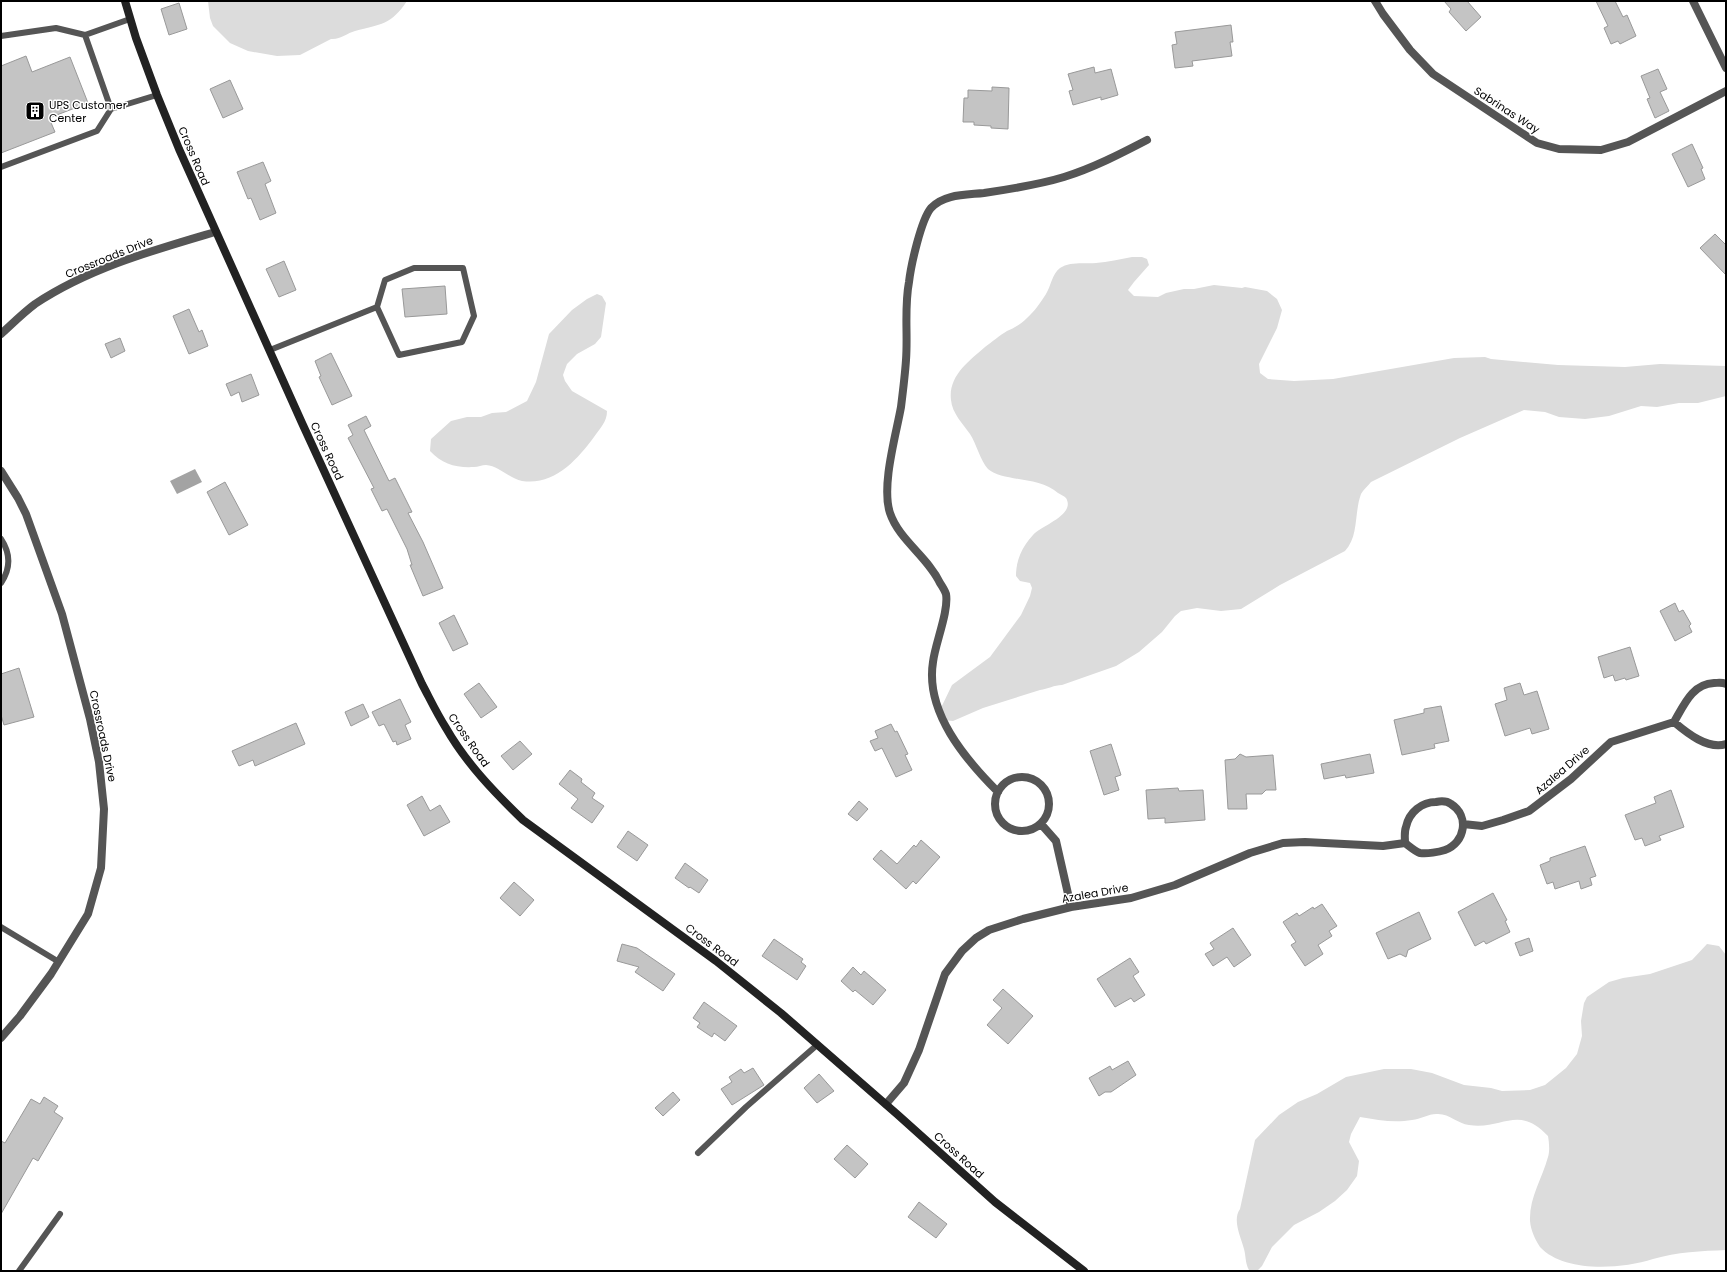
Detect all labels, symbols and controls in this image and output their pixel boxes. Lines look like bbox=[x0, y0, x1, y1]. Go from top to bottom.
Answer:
street label: Sabrinas Way bbox=[1471, 83, 1544, 138]
place label: UPS Customer Center bbox=[49, 97, 127, 126]
building icon: UPS Customer Center bbox=[24, 100, 46, 122]
street label: Cross Road bbox=[174, 124, 214, 188]
street label: Crossroads Drive bbox=[63, 232, 155, 282]
street label: Cross Road bbox=[307, 419, 347, 483]
street label: Crossroads Drive bbox=[85, 689, 121, 784]
street label: Cross Road bbox=[444, 710, 494, 770]
street label: Azalea Drive bbox=[1531, 742, 1593, 798]
street label: Azalea Drive bbox=[1060, 879, 1130, 907]
street label: Cross Road bbox=[682, 920, 742, 970]
street label: Cross Road bbox=[930, 1128, 988, 1182]

